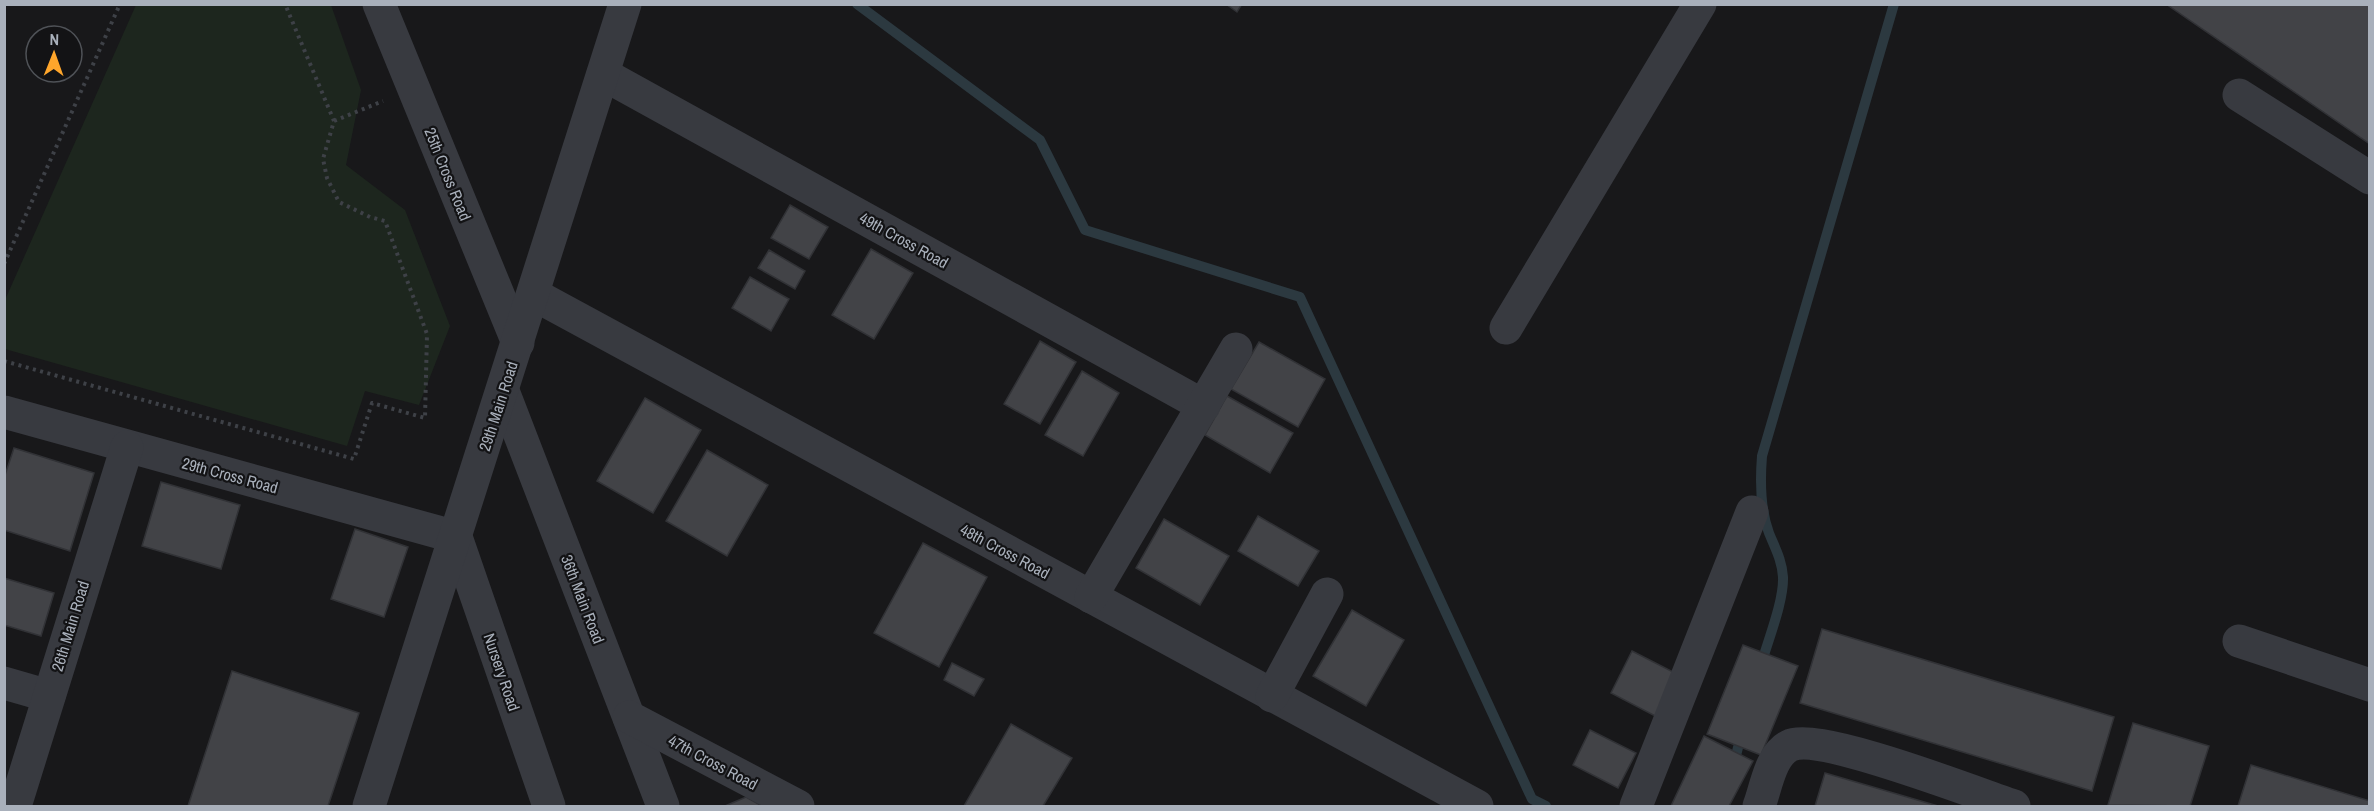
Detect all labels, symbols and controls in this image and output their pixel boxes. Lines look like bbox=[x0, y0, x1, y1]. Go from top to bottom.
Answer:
north arrow bbox=[24, 24, 84, 84]
text: N bbox=[49, 28, 59, 50]
street label: 25th Cross Road bbox=[419, 124, 477, 224]
street label: 49th Cross Road bbox=[856, 207, 952, 273]
street label: 29th Main Road bbox=[473, 358, 523, 454]
street label: 29th Cross Road bbox=[180, 452, 280, 498]
street label: 48th Cross Road bbox=[956, 518, 1054, 584]
street label: 36th Main Road bbox=[556, 551, 610, 647]
street label: 26th Main Road bbox=[46, 578, 94, 674]
street label: Nursery Road bbox=[478, 630, 526, 714]
street label: 47th Cross Road bbox=[664, 729, 762, 795]

